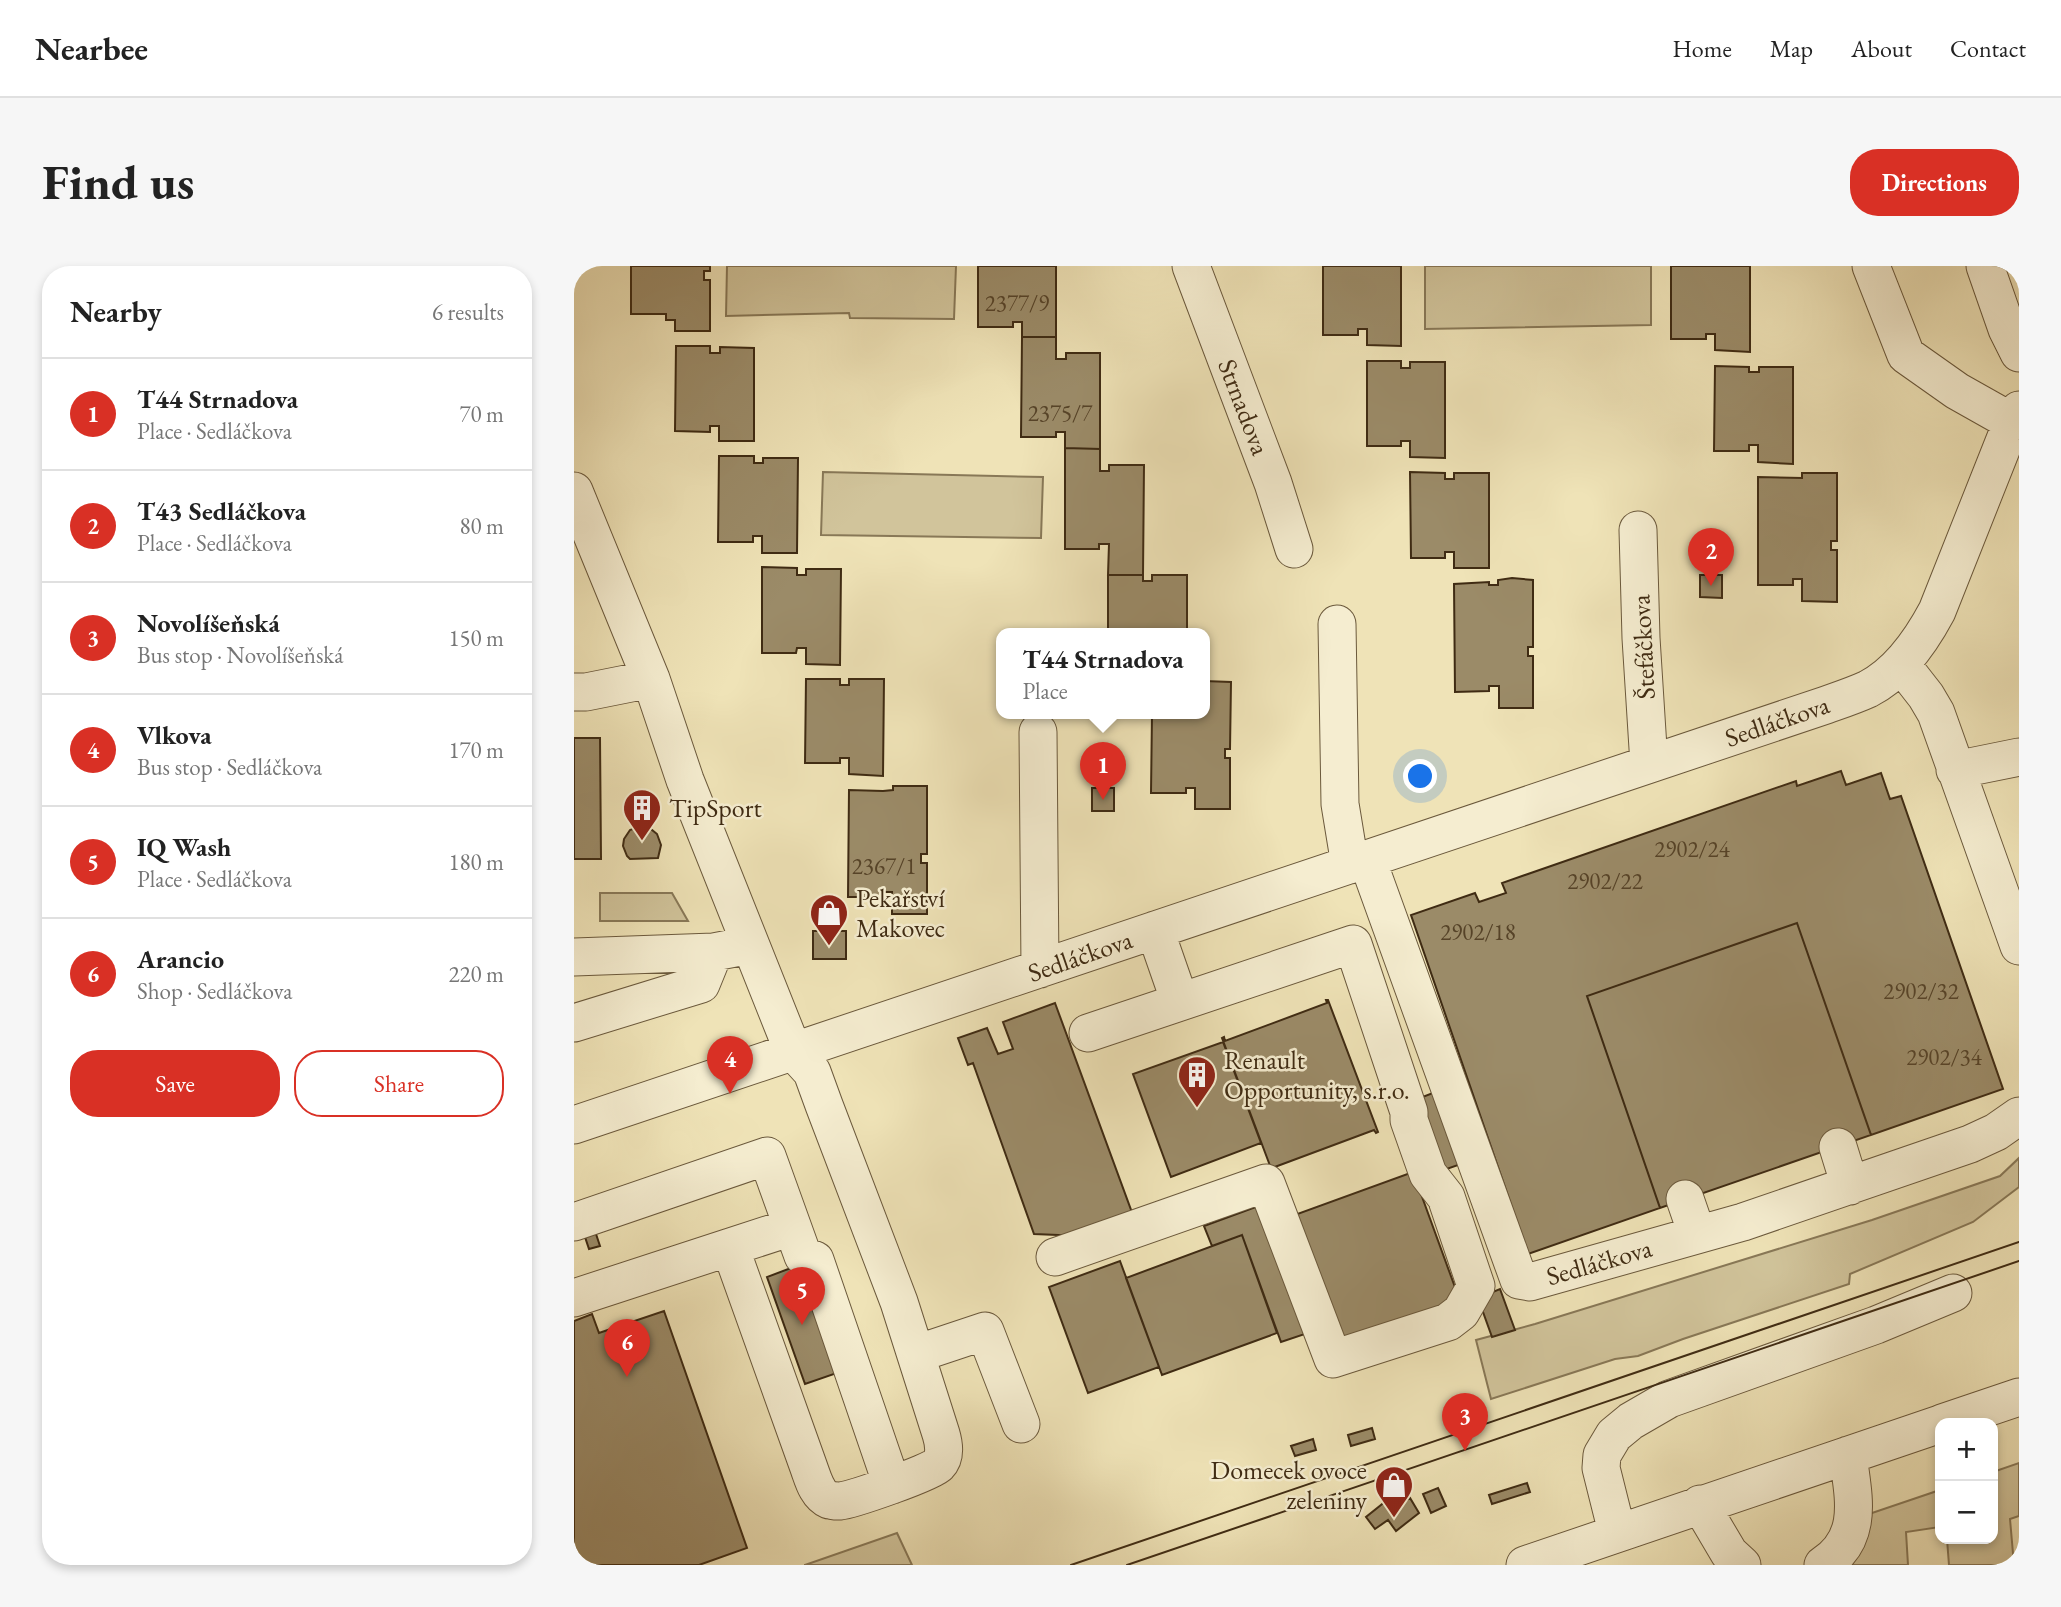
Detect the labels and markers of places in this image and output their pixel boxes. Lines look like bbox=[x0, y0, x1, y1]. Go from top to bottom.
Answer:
pin: 2 bbox=[1688, 528, 1734, 586]
pin: 1 bbox=[1080, 742, 1126, 800]
building icon: TipSport bbox=[621, 787, 663, 842]
place label: TipSport bbox=[669, 791, 762, 825]
place label: Pekařství Makovec bbox=[856, 881, 945, 945]
shop icon: Pekařství Makovec bbox=[808, 892, 850, 947]
pin: 4 bbox=[707, 1036, 753, 1094]
place label: Renault Opportunity, s.r.o. bbox=[1224, 1043, 1410, 1107]
building icon: Renault Opportunity, s.r.o. bbox=[1176, 1054, 1218, 1109]
pin: 5 bbox=[779, 1267, 825, 1325]
pin: 6 bbox=[604, 1319, 650, 1377]
pin: 3 bbox=[1442, 1393, 1488, 1451]
place label: Domecek ovoce zeleniny bbox=[1211, 1453, 1368, 1517]
shop icon: Domecek ovoce zeleniny bbox=[1373, 1464, 1415, 1519]

